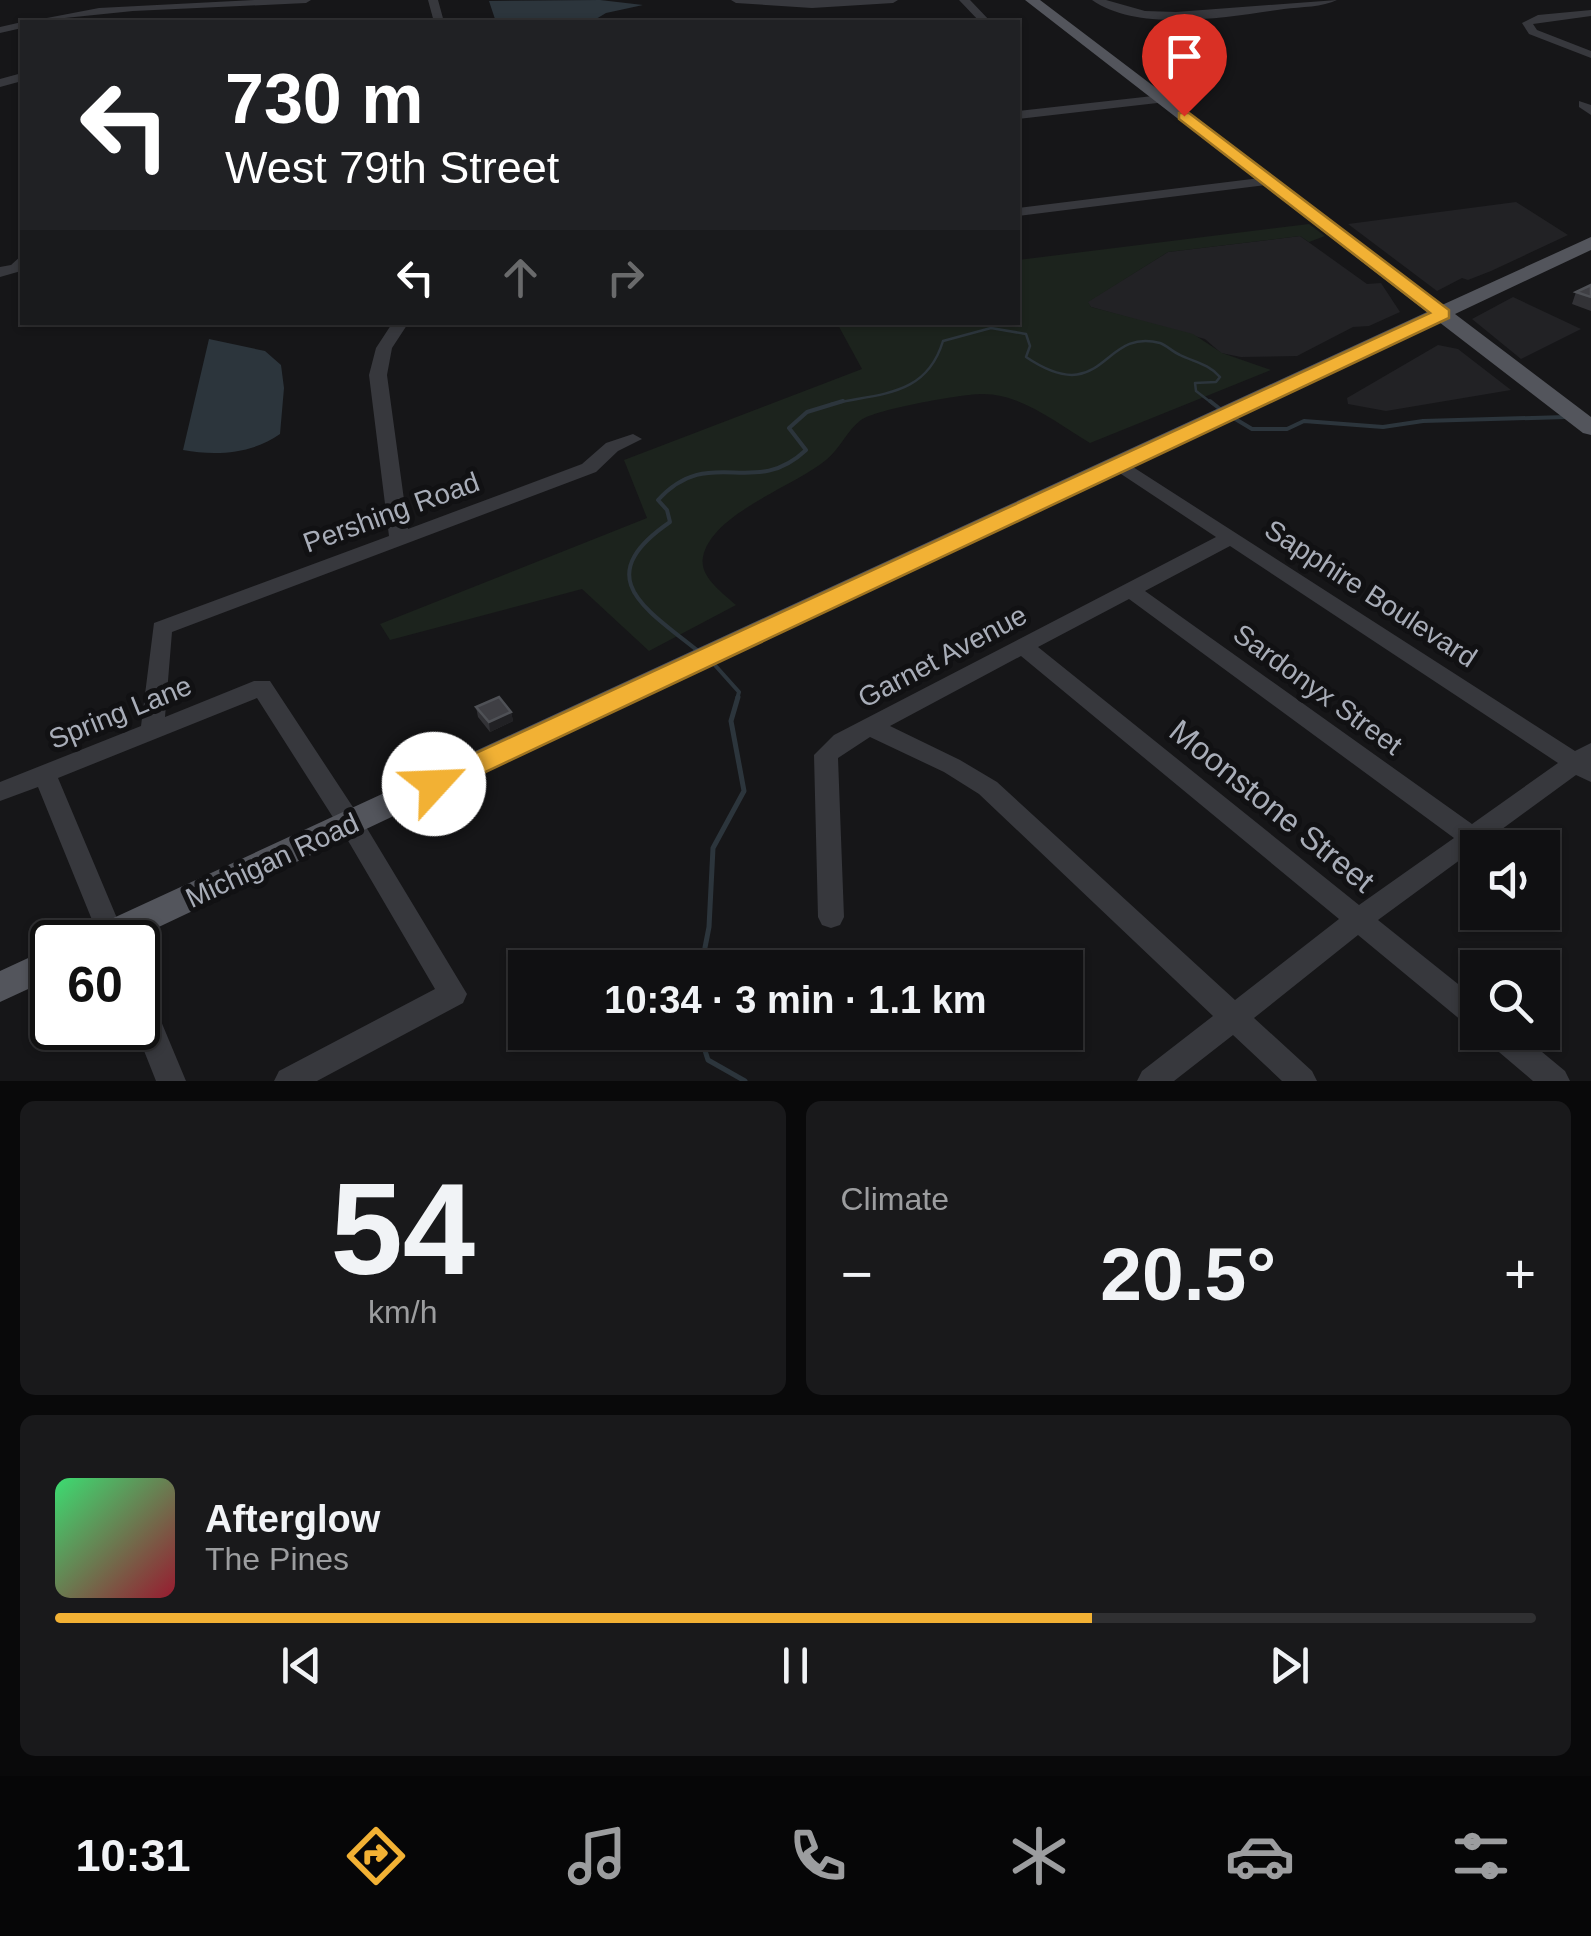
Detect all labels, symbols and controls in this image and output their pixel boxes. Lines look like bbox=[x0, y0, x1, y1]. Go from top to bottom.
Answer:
pin bbox=[1142, 14, 1227, 117]
icon: arrive bbox=[1157, 29, 1212, 84]
icon: left bbox=[60, 60, 190, 190]
text: 730 m bbox=[225, 60, 423, 138]
text: West 79th Street bbox=[225, 142, 559, 193]
icon: left bbox=[388, 250, 443, 305]
icon: ahead bbox=[493, 250, 548, 305]
icon: right bbox=[598, 250, 653, 305]
street label: Pershing Road bbox=[299, 466, 484, 559]
street label: Sapphire Boulevard bbox=[1259, 513, 1482, 673]
street label: Garnet Avenue bbox=[853, 599, 1032, 714]
street label: Sardonyx Street bbox=[1227, 618, 1408, 761]
street label: Spring Lane bbox=[44, 670, 196, 755]
street label: Moonstone Street bbox=[1163, 713, 1382, 900]
position arrow bbox=[382, 732, 486, 836]
street label: Michigan Road bbox=[181, 807, 363, 914]
map controls bbox=[1460, 830, 1560, 1050]
button: sound bbox=[1460, 830, 1560, 930]
speed limit sign: 60 bbox=[30, 920, 160, 1050]
button: search bbox=[1460, 950, 1560, 1050]
text: 10:34 · 3 min · 1.1 km bbox=[604, 979, 987, 1021]
text: 54 bbox=[330, 1156, 475, 1302]
text: Climate bbox=[841, 1181, 949, 1217]
text: 20.5° bbox=[1100, 1232, 1276, 1316]
text: − bbox=[841, 1243, 873, 1305]
text: + bbox=[1504, 1243, 1536, 1305]
text: km/h bbox=[368, 1294, 437, 1330]
text: Afterglow bbox=[205, 1498, 380, 1540]
text: The Pines bbox=[205, 1541, 349, 1577]
icon: previous bbox=[274, 1638, 329, 1693]
icon: pause bbox=[768, 1638, 823, 1693]
icon: next bbox=[1262, 1638, 1317, 1693]
icon: directions bbox=[341, 1821, 411, 1891]
icon: music bbox=[562, 1821, 632, 1891]
icon: phone bbox=[783, 1821, 853, 1891]
icon: climate bbox=[1004, 1821, 1074, 1891]
icon: car bbox=[1225, 1821, 1295, 1891]
icon: filters bbox=[1446, 1821, 1516, 1891]
text: 10:31 bbox=[75, 1830, 191, 1881]

